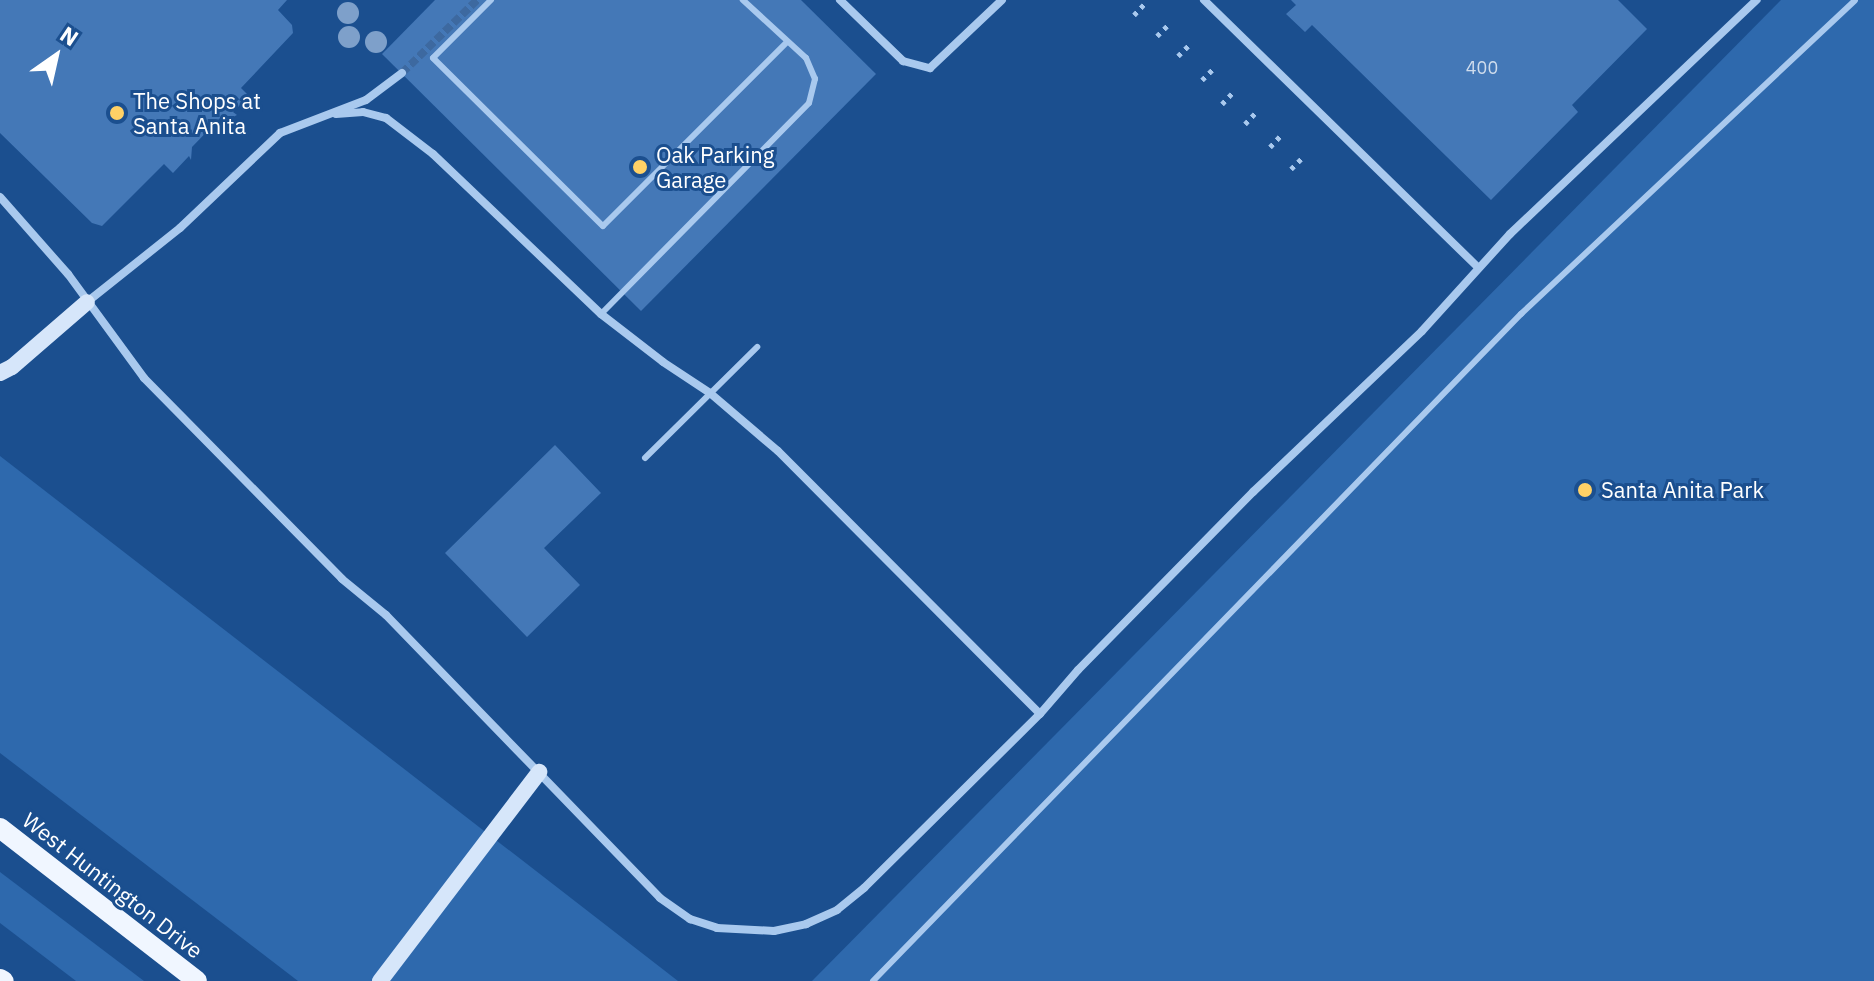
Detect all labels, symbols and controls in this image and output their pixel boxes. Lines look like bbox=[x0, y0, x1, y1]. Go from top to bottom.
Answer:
north arrow bbox=[16, 16, 96, 96]
text: N bbox=[55, 19, 84, 52]
house number: 400 bbox=[1466, 57, 1498, 79]
place label: The Shops at Santa Anita bbox=[133, 87, 261, 138]
marker: The Shops at Santa Anita bbox=[108, 104, 126, 122]
place label: Oak Parking Garage bbox=[656, 141, 774, 192]
marker: Oak Parking Garage bbox=[631, 158, 649, 176]
place label: Santa Anita Park bbox=[1601, 477, 1764, 503]
marker: Santa Anita Park bbox=[1576, 481, 1594, 499]
street label: West Huntington Drive bbox=[18, 806, 208, 964]

